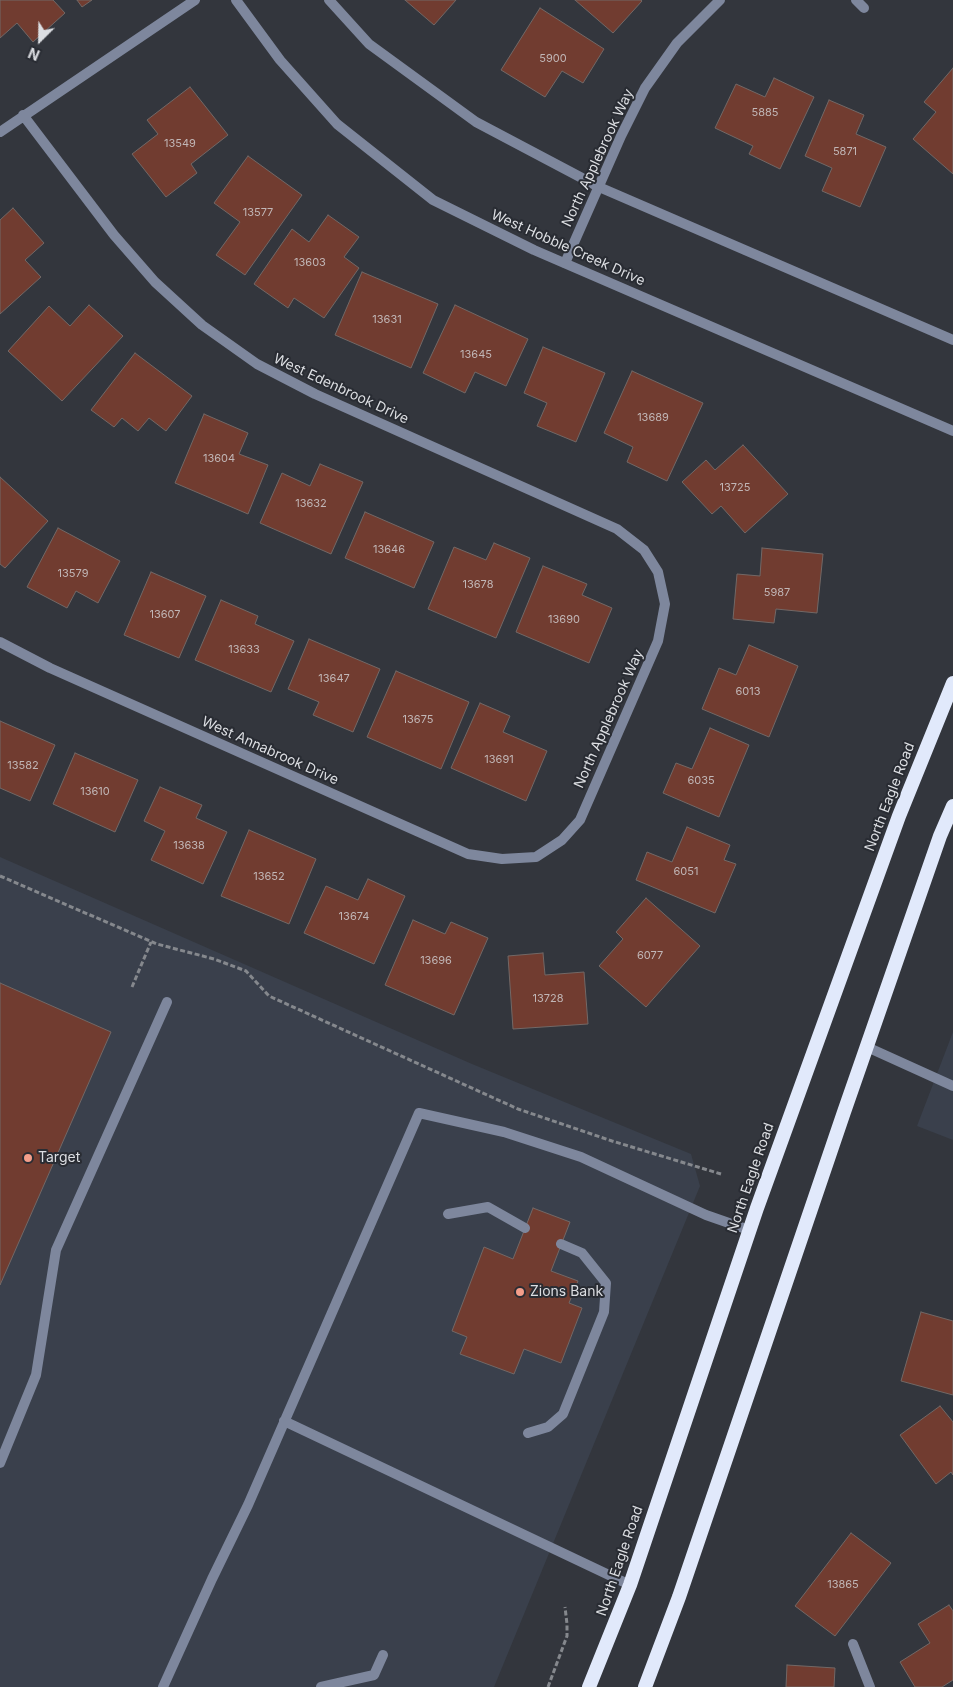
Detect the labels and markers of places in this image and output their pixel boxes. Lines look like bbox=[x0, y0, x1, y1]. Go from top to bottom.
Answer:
place label: Target bbox=[38, 1150, 80, 1166]
marker: Target bbox=[22, 1152, 34, 1164]
place label: Zions Bank bbox=[530, 1284, 603, 1300]
marker: Zions Bank bbox=[514, 1286, 526, 1298]

